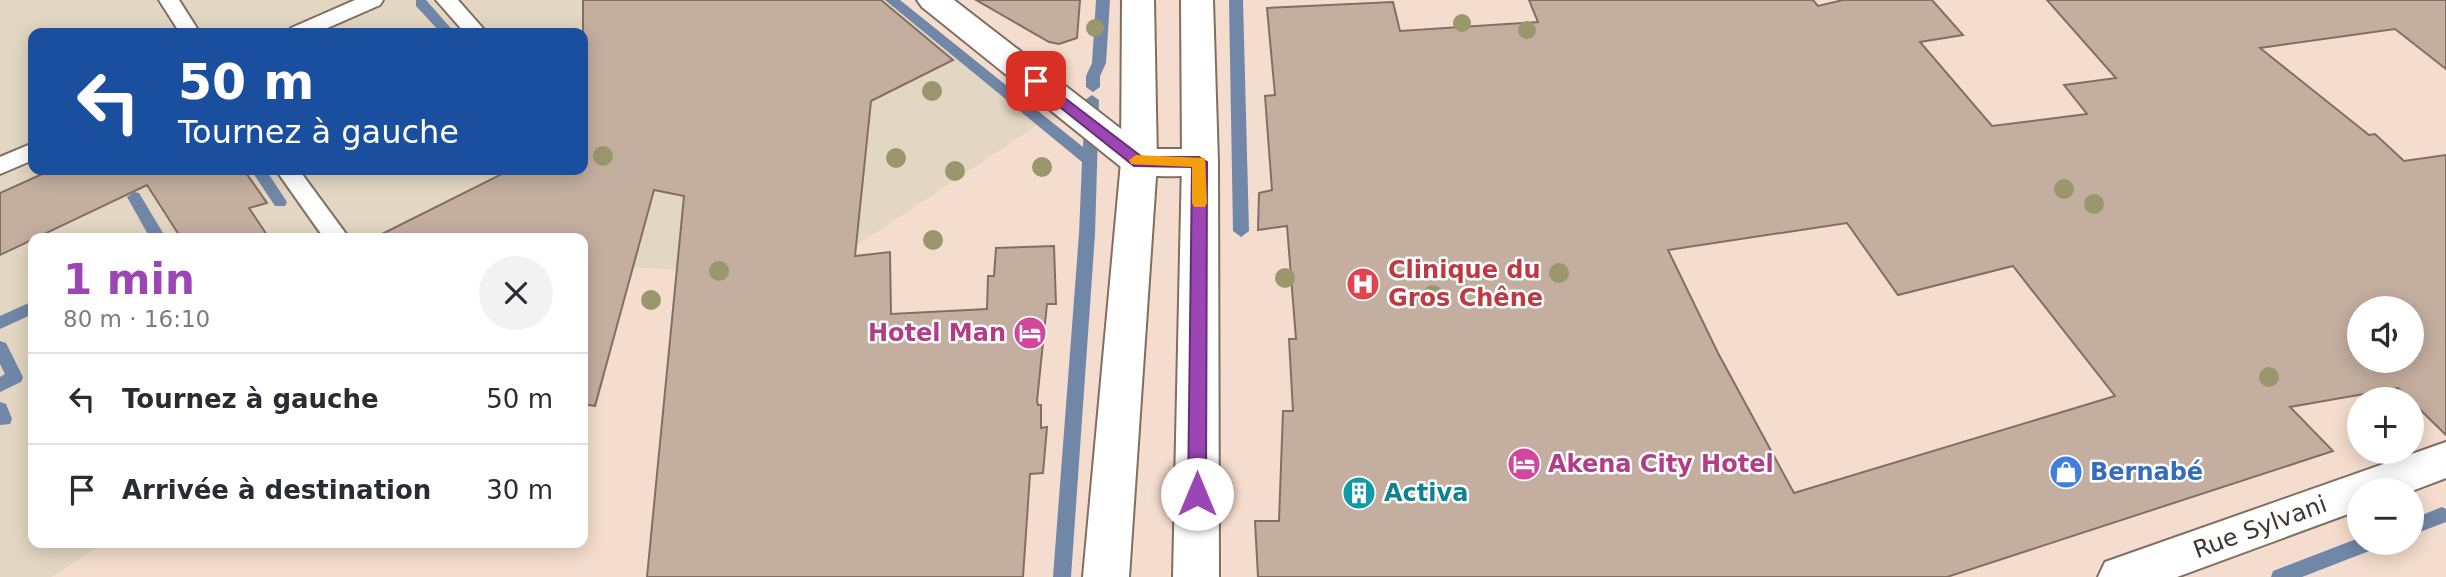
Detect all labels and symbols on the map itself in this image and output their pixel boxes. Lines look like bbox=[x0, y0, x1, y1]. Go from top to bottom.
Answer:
pin bbox=[1006, 51, 1066, 111]
place label: Clinique du Gros Chêne bbox=[1388, 256, 1543, 312]
hospital icon: Clinique du Gros Chêne bbox=[1344, 265, 1382, 303]
hotel icon: Hotel Man bbox=[1011, 314, 1049, 352]
place label: Hotel Man bbox=[868, 319, 1006, 347]
hotel icon: Akena City Hotel bbox=[1505, 445, 1543, 483]
place label: Akena City Hotel bbox=[1548, 450, 1774, 478]
shop icon: Bernabé bbox=[2047, 453, 2085, 491]
position arrow bbox=[1160, 457, 1234, 531]
place label: Bernabé bbox=[2090, 458, 2203, 486]
building icon: Activa bbox=[1340, 474, 1378, 512]
place label: Activa bbox=[1384, 479, 1468, 507]
street label: Rue Sylvani bbox=[2189, 490, 2331, 564]

